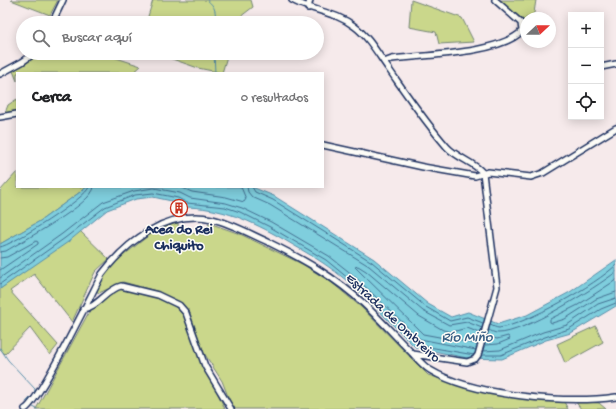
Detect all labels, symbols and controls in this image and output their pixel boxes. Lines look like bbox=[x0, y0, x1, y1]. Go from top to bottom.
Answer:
north arrow bbox=[520, 12, 556, 48]
map controls bbox=[568, 12, 604, 120]
button: + bbox=[568, 12, 604, 48]
search box bbox=[16, 16, 324, 60]
icon: search bbox=[30, 27, 52, 49]
text: Buscar aquí bbox=[62, 29, 132, 47]
button: − bbox=[568, 48, 604, 84]
button: locate bbox=[568, 84, 604, 120]
text: Cerca bbox=[32, 88, 71, 108]
text: 0 resultados bbox=[241, 91, 308, 106]
building icon: Acea do Rei Chiquito bbox=[169, 198, 189, 218]
place label: Acea do Rei Chiquito bbox=[144, 222, 213, 255]
street label: Estrada de Ombreiro bbox=[341, 270, 443, 367]
water label: Río Miño bbox=[441, 329, 494, 347]

